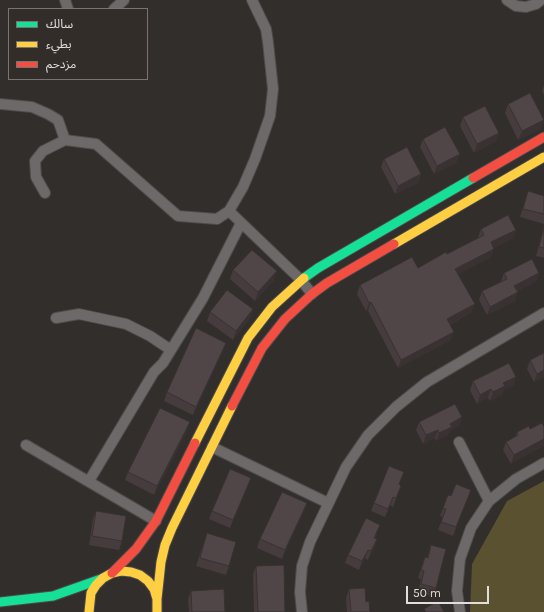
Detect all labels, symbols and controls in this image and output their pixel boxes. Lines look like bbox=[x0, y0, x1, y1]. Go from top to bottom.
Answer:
legend bbox=[8, 8, 148, 80]
text: سالك bbox=[46, 17, 73, 31]
text: بطيء bbox=[46, 37, 72, 51]
text: مزدحم bbox=[46, 57, 76, 71]
scale bar bbox=[408, 578, 491, 604]
text: 50 m bbox=[413, 586, 441, 600]

